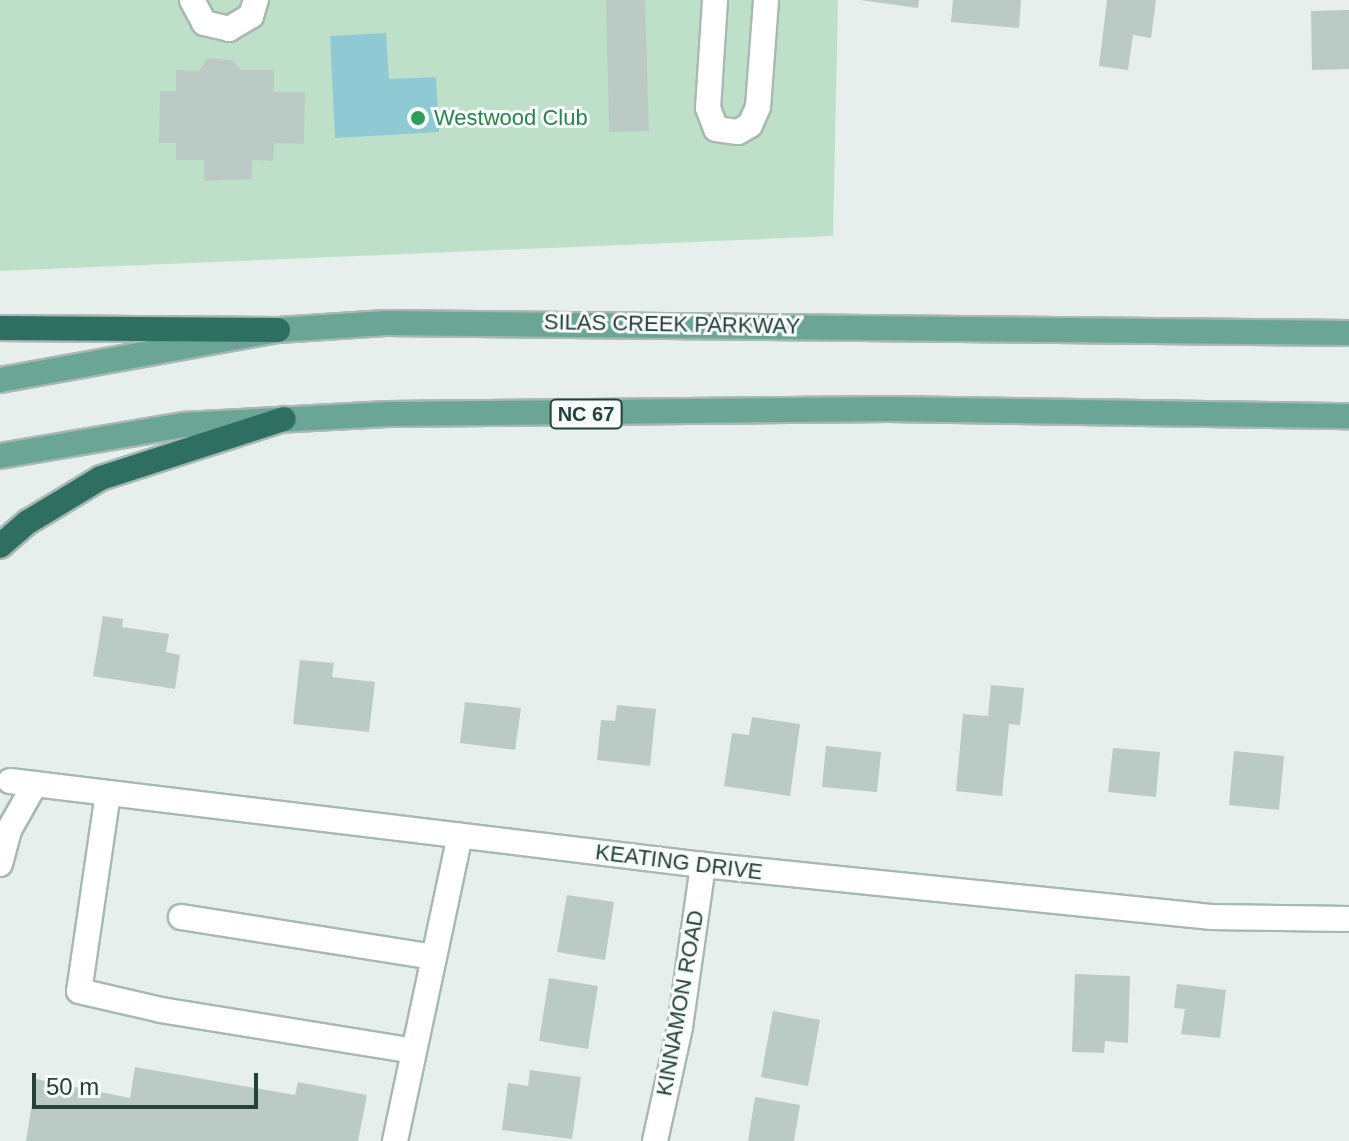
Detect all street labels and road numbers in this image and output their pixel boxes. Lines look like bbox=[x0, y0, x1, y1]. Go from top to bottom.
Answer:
street label: SILAS CREEK PARKWAY bbox=[544, 309, 800, 339]
road number: NC 67 bbox=[548, 398, 624, 430]
street label: KEATING DRIVE bbox=[594, 839, 764, 885]
street label: KINNAMON ROAD bbox=[651, 908, 709, 1098]

